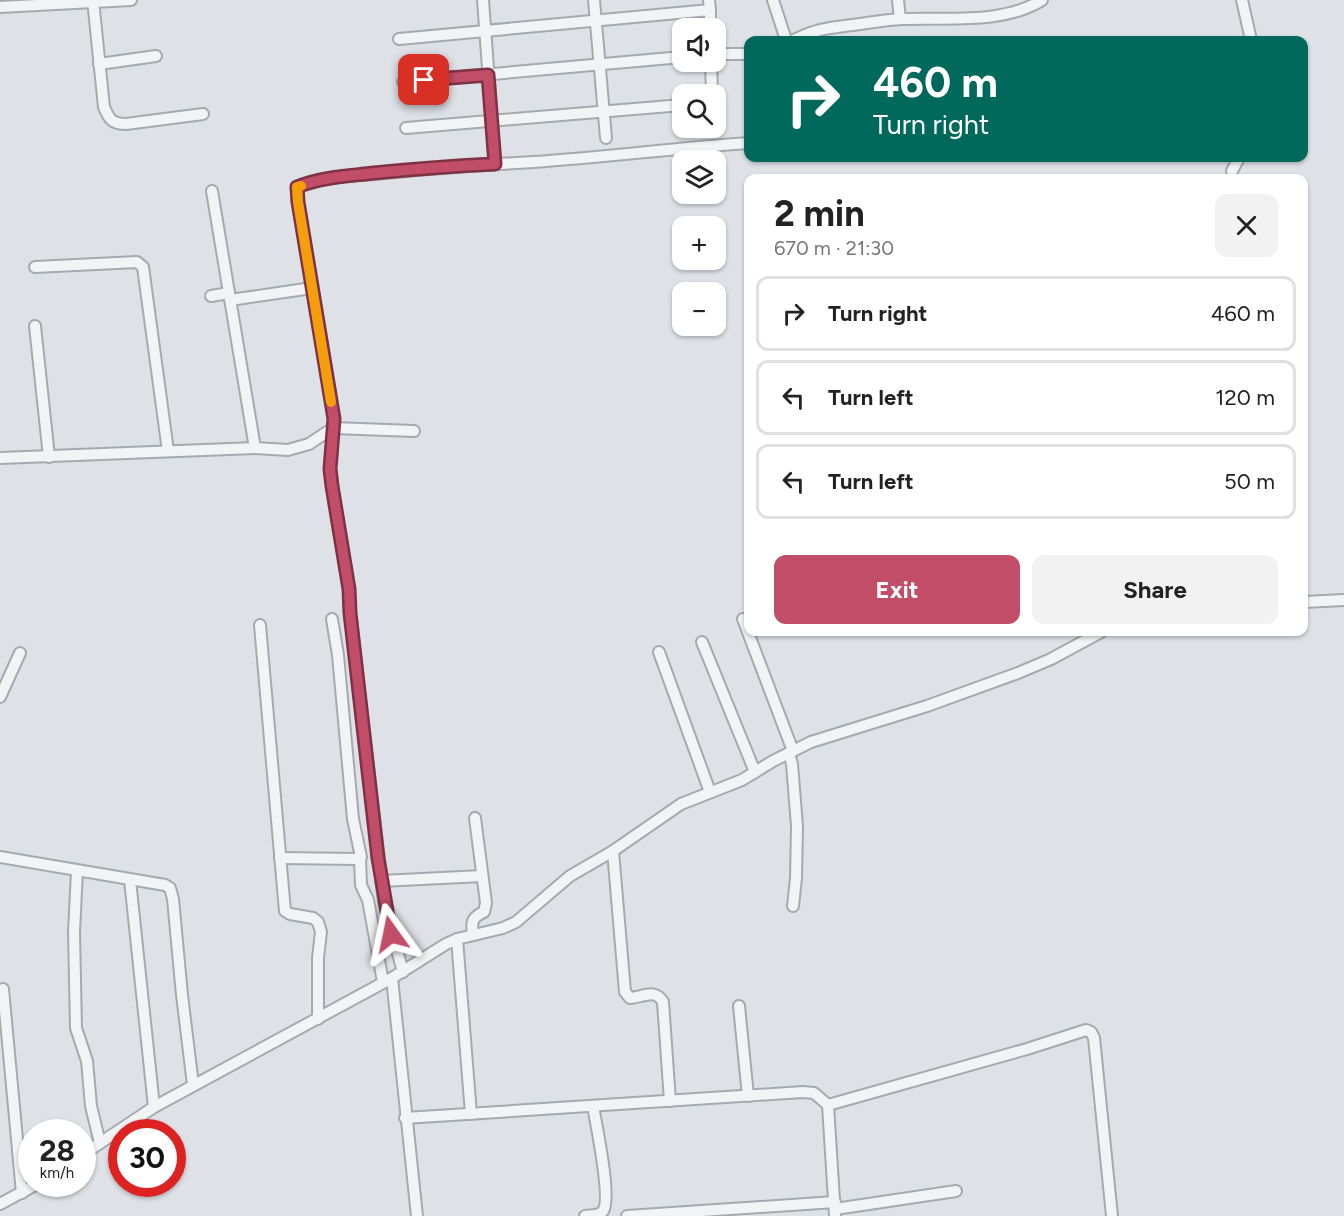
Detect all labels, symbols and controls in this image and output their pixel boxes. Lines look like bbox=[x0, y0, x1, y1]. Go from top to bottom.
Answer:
map controls bbox=[672, 18, 726, 336]
button: sound bbox=[672, 18, 726, 72]
pin bbox=[398, 54, 449, 105]
text: 460 m bbox=[873, 57, 998, 108]
icon: right bbox=[774, 60, 852, 138]
icon: arrive bbox=[407, 63, 440, 96]
button: search bbox=[672, 84, 726, 138]
text: Turn right bbox=[873, 108, 989, 141]
button: layers bbox=[672, 150, 726, 204]
text: 2 min bbox=[774, 192, 865, 235]
button: close bbox=[1215, 194, 1278, 257]
button: + bbox=[672, 216, 726, 270]
text: 670 m · 21:30 bbox=[774, 236, 894, 260]
button: − bbox=[672, 282, 726, 336]
icon: right bbox=[777, 297, 810, 330]
text: Turn right bbox=[828, 300, 927, 327]
text: 460 m bbox=[1211, 300, 1275, 327]
icon: left bbox=[777, 381, 810, 414]
text: Turn left bbox=[828, 384, 914, 411]
text: 120 m bbox=[1215, 384, 1275, 411]
icon: left bbox=[777, 465, 810, 498]
text: Turn left bbox=[828, 468, 914, 495]
text: 50 m bbox=[1224, 468, 1275, 495]
button: Exit bbox=[774, 555, 1020, 624]
button: Share bbox=[1032, 555, 1278, 624]
position arrow bbox=[359, 902, 423, 966]
speed limit sign: 30 bbox=[108, 1119, 186, 1197]
text: 28 bbox=[39, 1132, 75, 1169]
text: km/h bbox=[40, 1164, 74, 1182]

